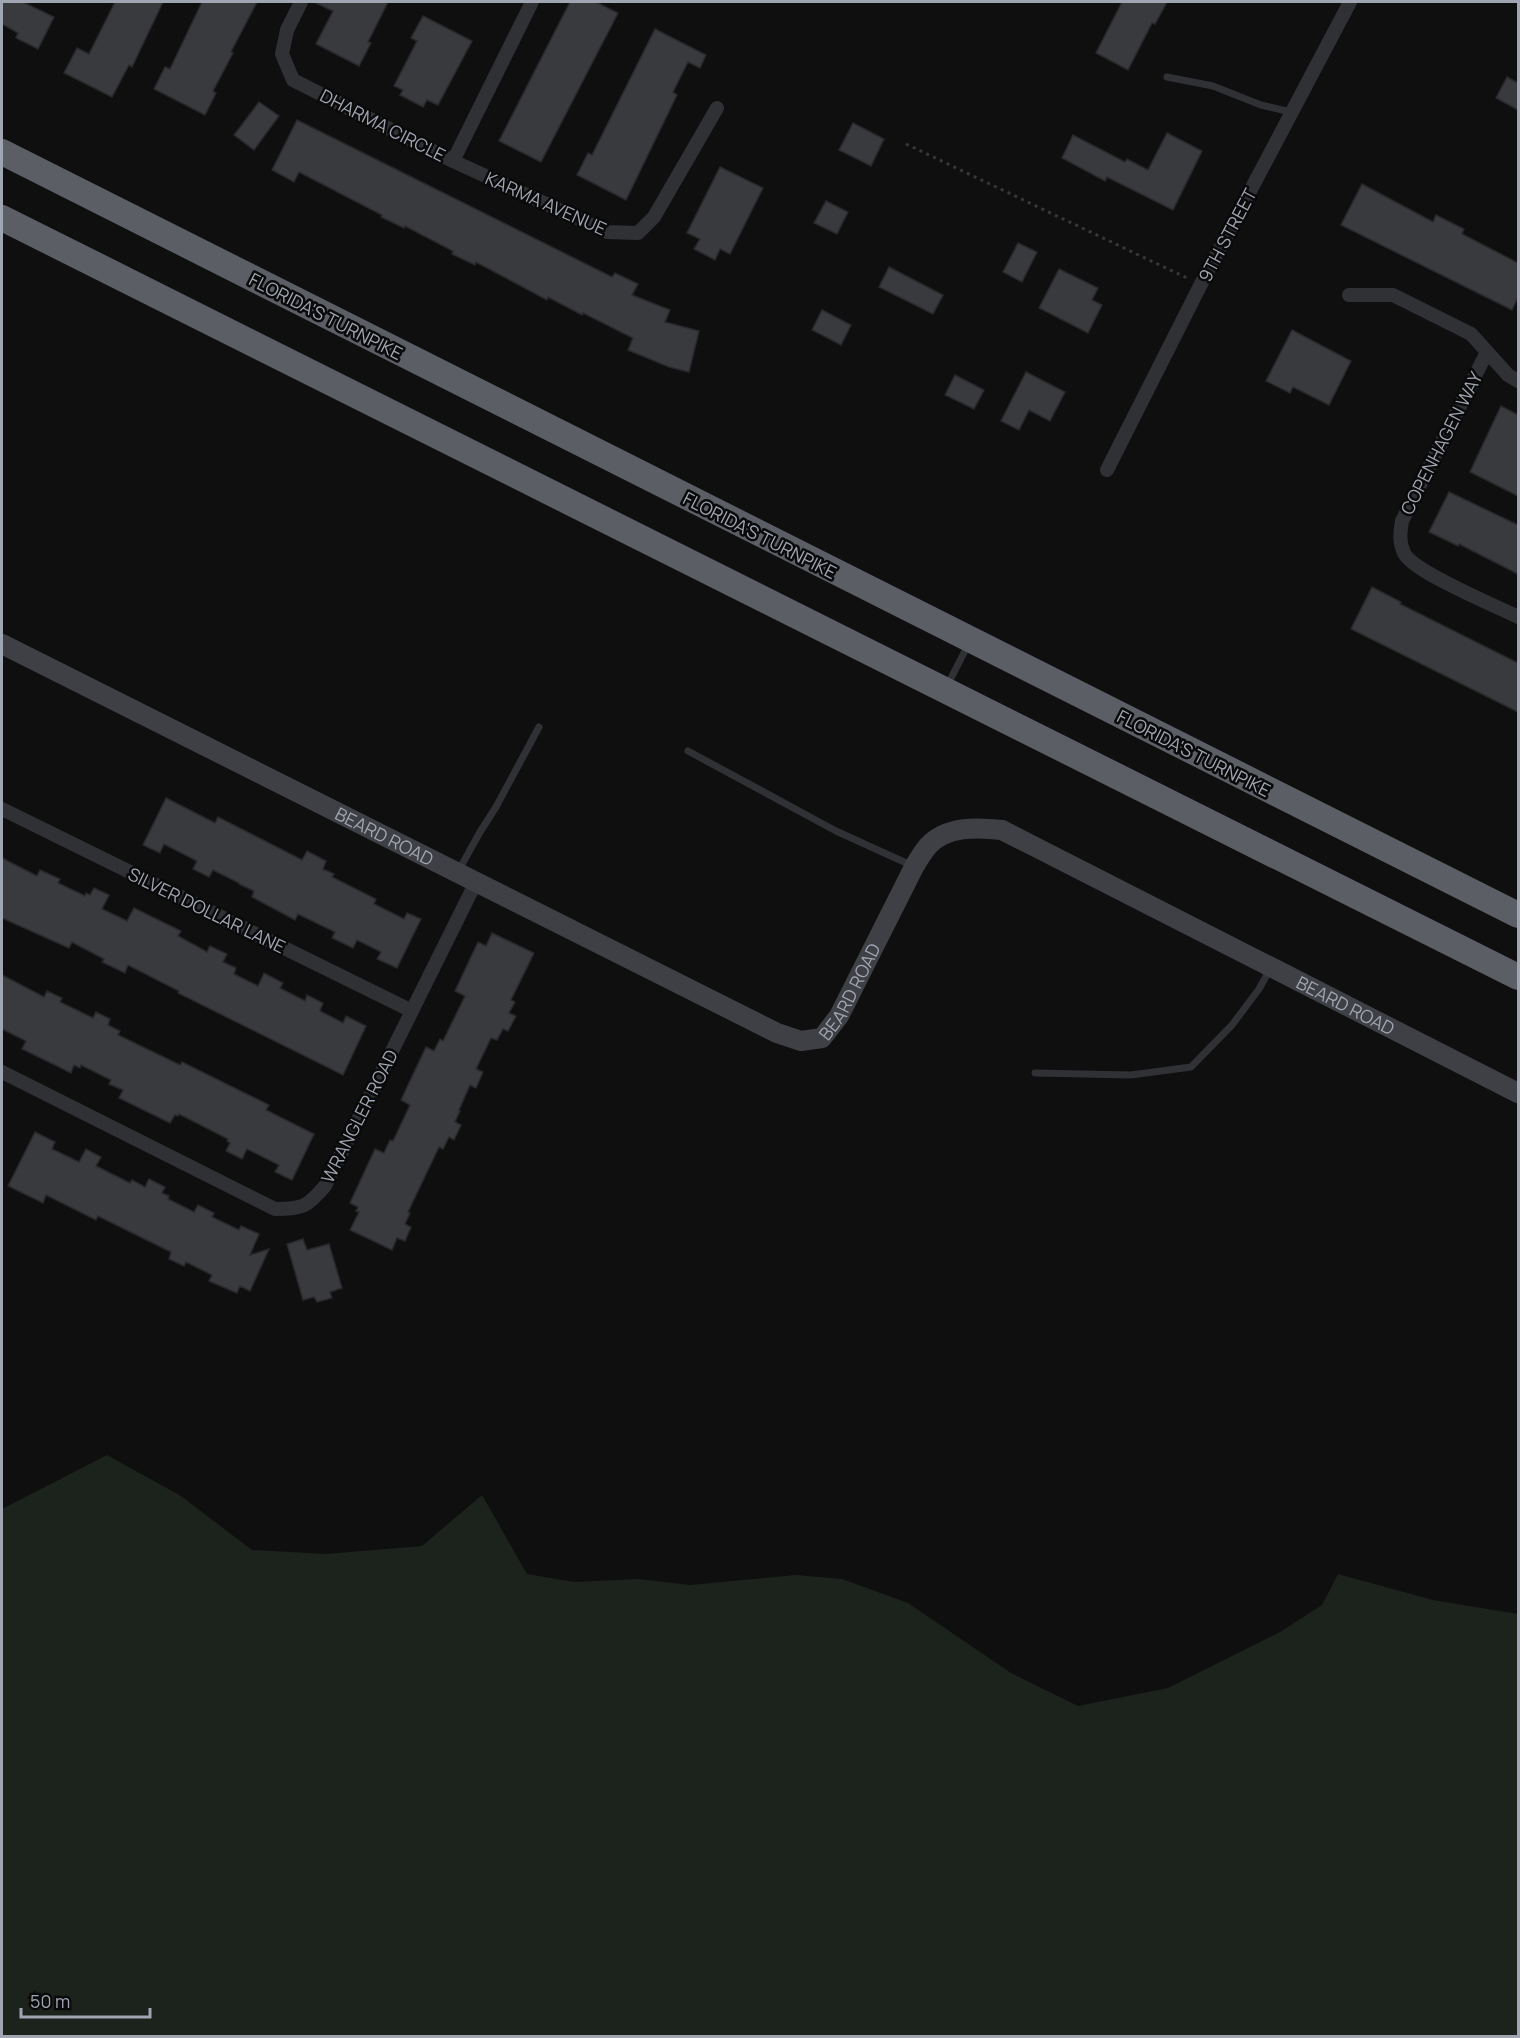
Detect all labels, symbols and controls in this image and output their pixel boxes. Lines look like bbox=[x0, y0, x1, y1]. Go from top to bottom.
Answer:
street label: DHARMA CIRCLE bbox=[316, 83, 450, 167]
street label: KARMA AVENUE bbox=[482, 166, 610, 240]
street label: 9TH STREET bbox=[1192, 184, 1262, 286]
street label: FLORIDA'S TURNPIKE bbox=[245, 267, 407, 365]
street label: COPENHAGEN WAY bbox=[1395, 367, 1488, 519]
street label: FLORIDA'S TURNPIKE bbox=[679, 486, 841, 584]
street label: FLORIDA'S TURNPIKE bbox=[1113, 704, 1275, 802]
street label: BEARD ROAD bbox=[331, 801, 438, 871]
street label: SILVER DOLLAR LANE bbox=[124, 861, 290, 959]
street label: BEARD ROAD bbox=[813, 939, 886, 1045]
street label: BEARD ROAD bbox=[1292, 970, 1399, 1040]
street label: WRANGLER ROAD bbox=[315, 1045, 403, 1187]
scale bar bbox=[21, 1981, 150, 2019]
text: 50 m bbox=[30, 1989, 70, 2013]

